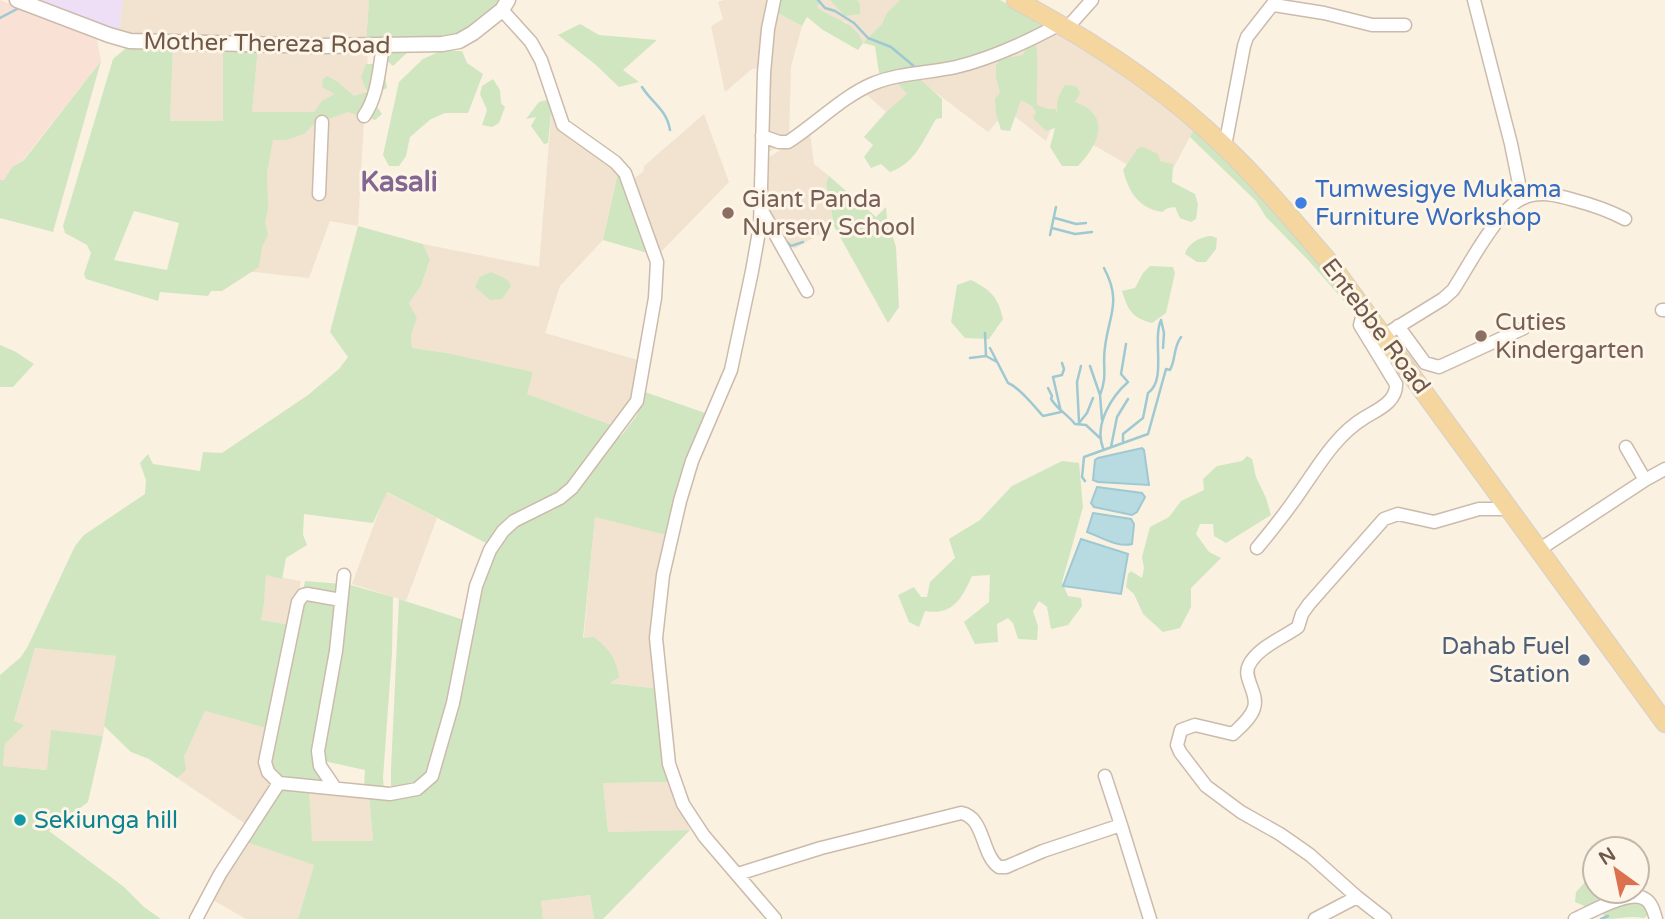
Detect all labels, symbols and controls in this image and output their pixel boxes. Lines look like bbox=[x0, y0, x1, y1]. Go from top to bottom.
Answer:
street label: Mother Thereza Road bbox=[143, 27, 391, 60]
district label: Kasali bbox=[360, 165, 438, 199]
place label: Tumwesigye Mukama Furniture Workshop bbox=[1315, 175, 1562, 232]
place label: Giant Panda Nursery School bbox=[742, 185, 916, 242]
marker: Tumwesigye Mukama Furniture Workshop bbox=[1293, 195, 1309, 211]
marker: Giant Panda Nursery School bbox=[720, 205, 736, 221]
street label: Entebbe Road bbox=[1315, 253, 1436, 400]
place label: Cuties Kindergarten bbox=[1495, 308, 1644, 365]
marker: Cuties Kindergarten bbox=[1473, 328, 1489, 344]
place label: Dahab Fuel Station bbox=[1441, 632, 1570, 689]
marker: Dahab Fuel Station bbox=[1576, 652, 1592, 668]
place label: Sekiunga hill bbox=[34, 806, 178, 835]
marker: Sekiunga hill bbox=[12, 812, 28, 828]
north arrow bbox=[1581, 835, 1651, 905]
text: N bbox=[1595, 843, 1620, 870]

